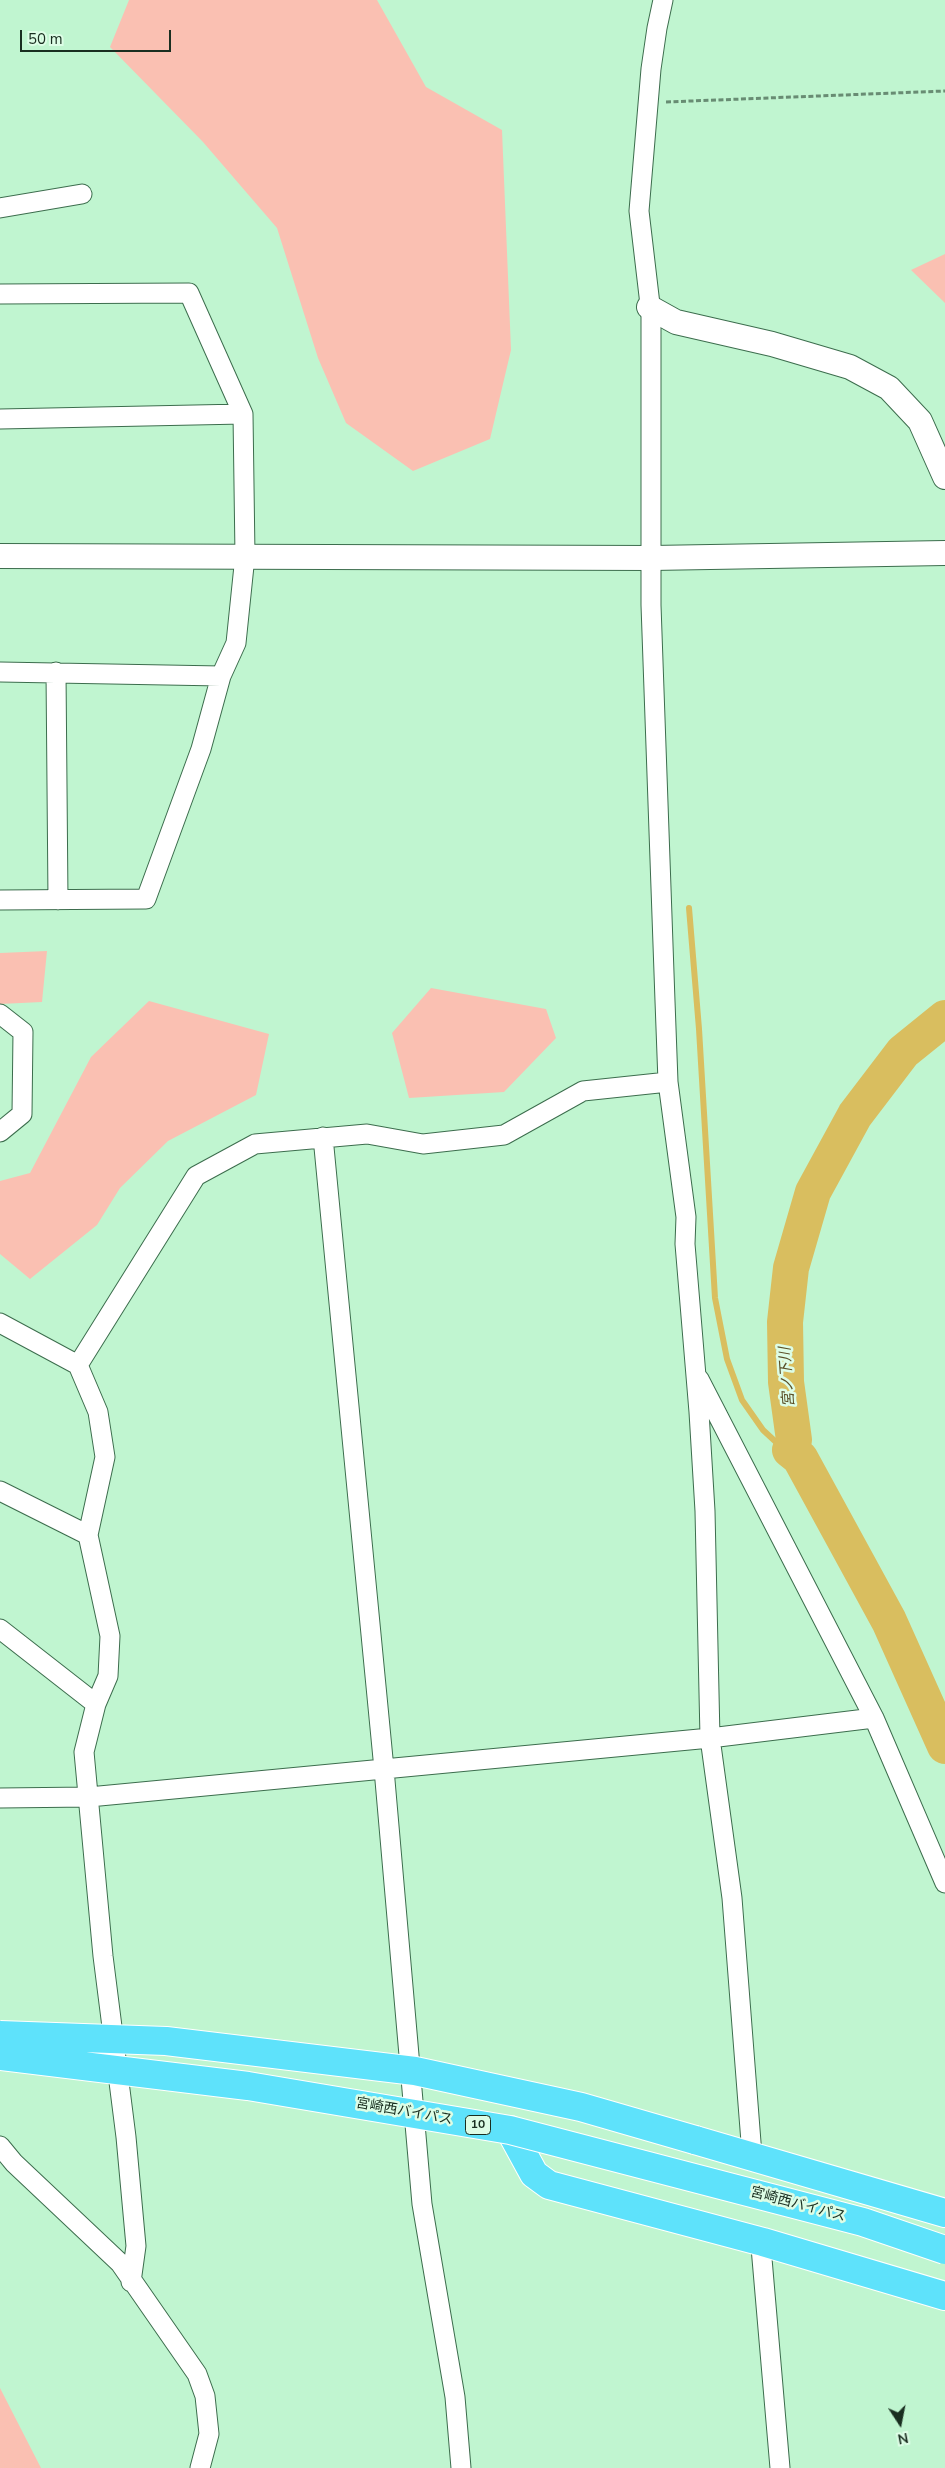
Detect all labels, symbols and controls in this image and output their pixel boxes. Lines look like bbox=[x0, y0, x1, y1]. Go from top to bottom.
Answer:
scale bar bbox=[22, 20, 174, 52]
text: 50 m bbox=[28, 29, 63, 49]
water label: 宮ノ下川 bbox=[777, 1346, 799, 1408]
street label: 宮崎西バイパス bbox=[354, 2095, 454, 2129]
road number: 10 bbox=[466, 2116, 490, 2134]
street label: 宮崎西バイパス bbox=[748, 2184, 848, 2226]
north arrow bbox=[875, 2398, 925, 2448]
text: N bbox=[896, 2428, 910, 2449]

